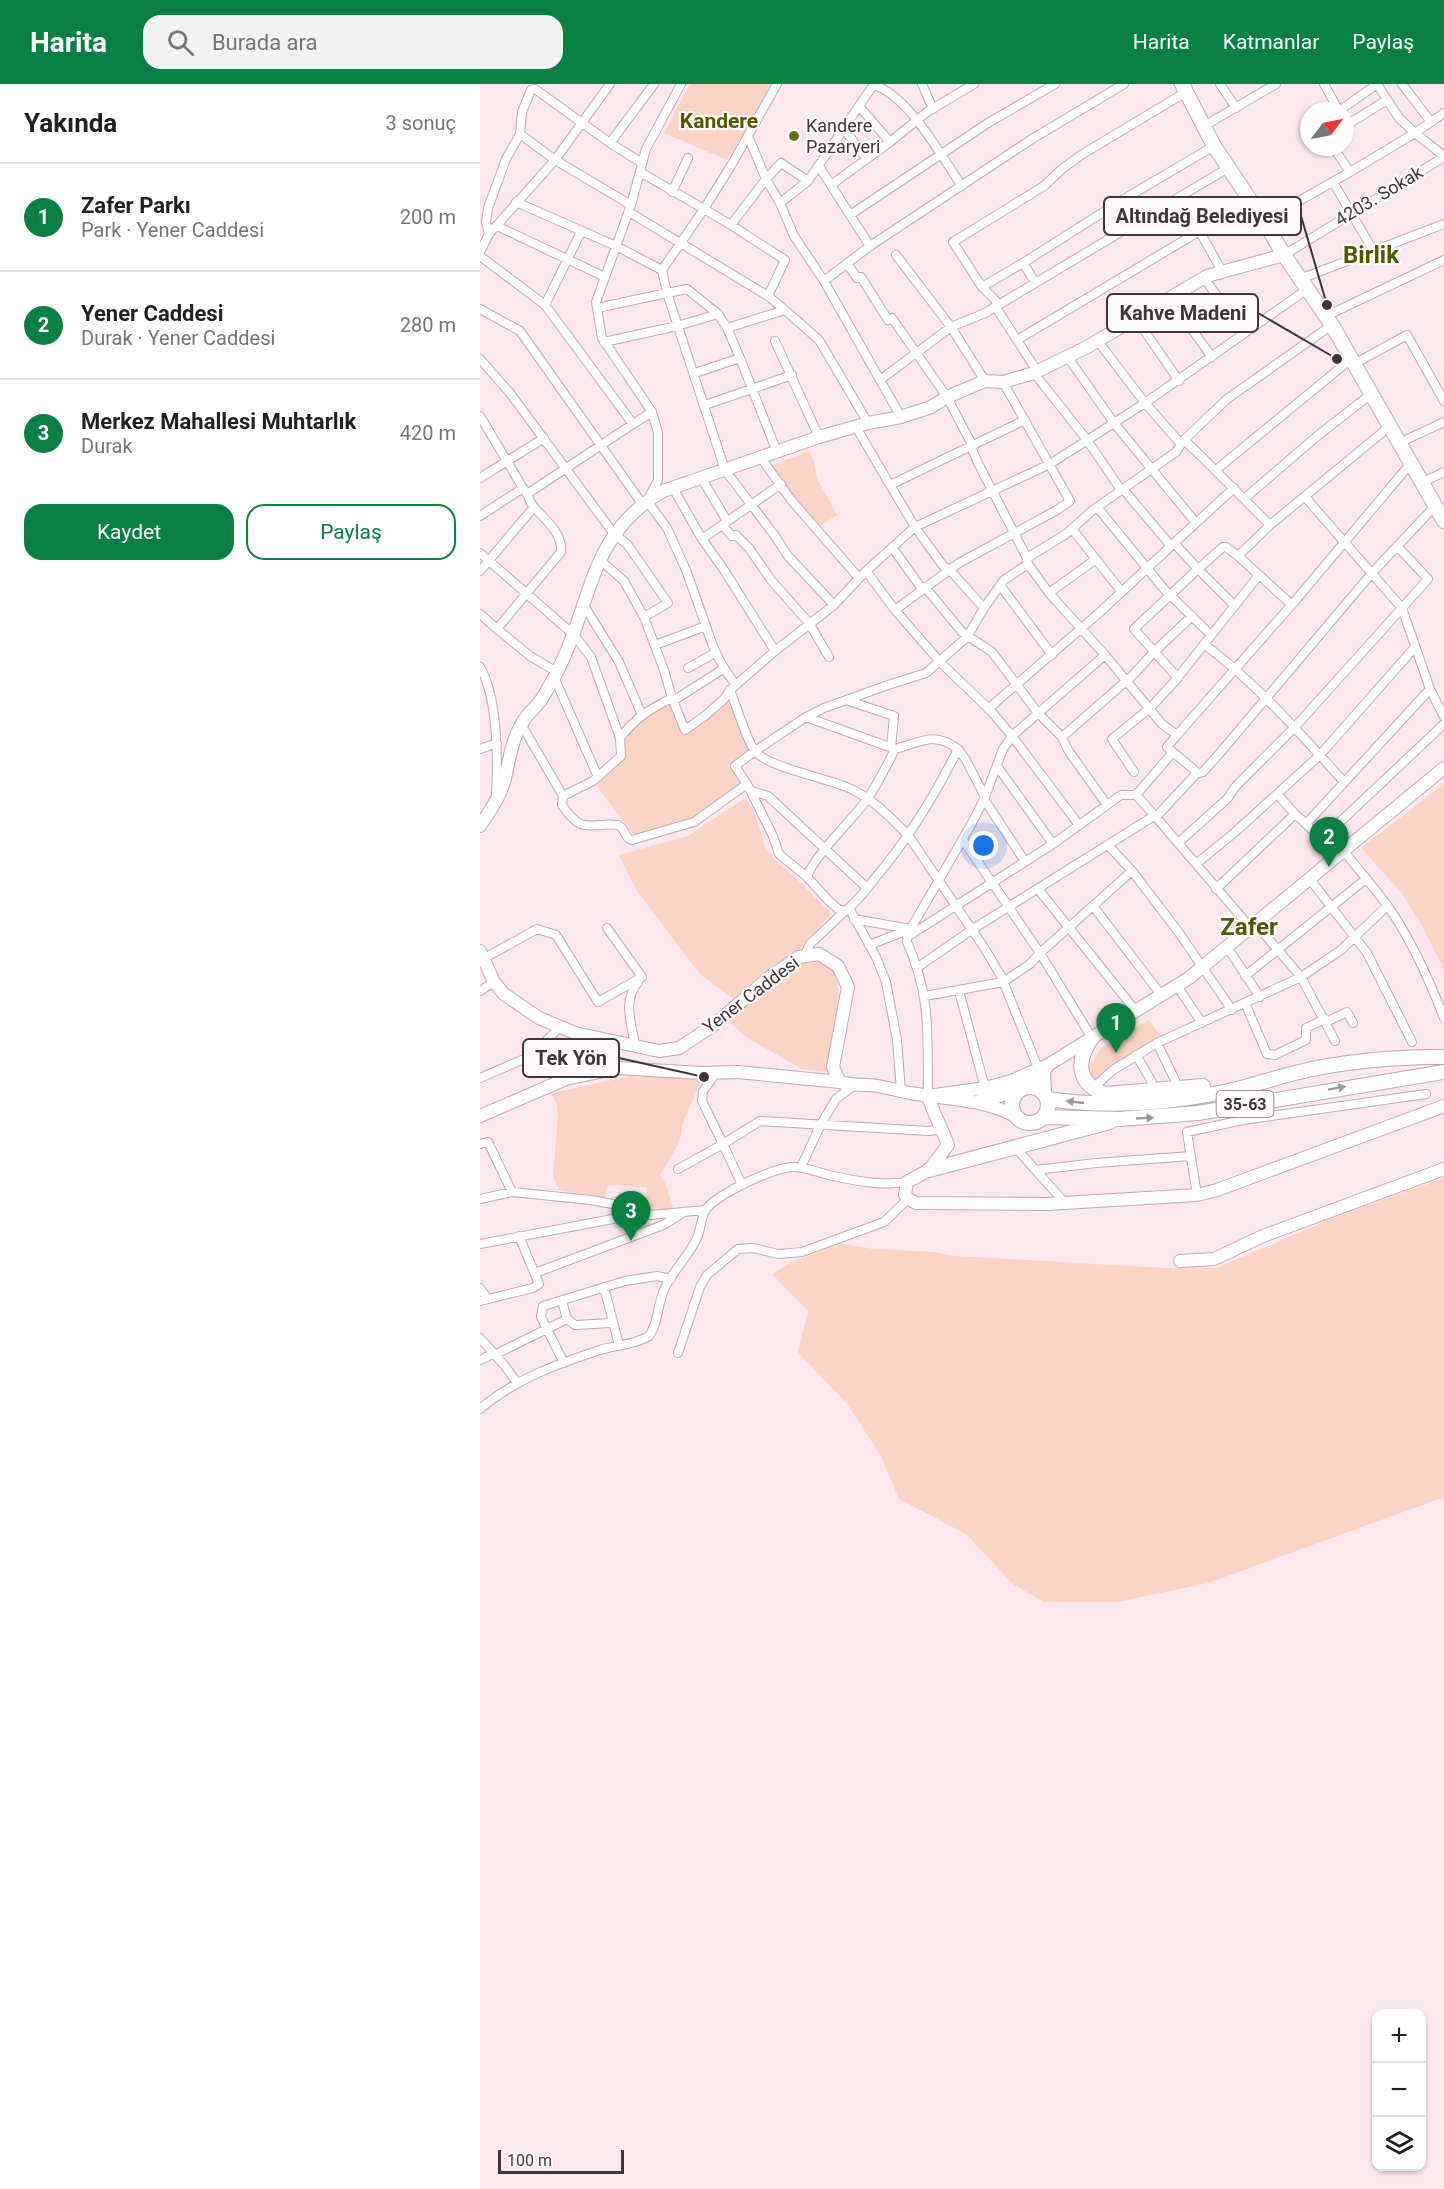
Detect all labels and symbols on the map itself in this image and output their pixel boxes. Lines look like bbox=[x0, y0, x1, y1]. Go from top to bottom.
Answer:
north arrow bbox=[1300, 102, 1354, 156]
district label: Kandere bbox=[680, 109, 758, 133]
place label: Kandere Pazaryeri bbox=[806, 115, 880, 157]
marker: Kandere Pazaryeri bbox=[787, 129, 801, 143]
street label: 4203. Sokak bbox=[1331, 161, 1427, 230]
callout: Altındağ Belediyesi bbox=[1104, 197, 1301, 235]
text: Altındağ Belediyesi bbox=[1115, 204, 1289, 228]
district label: Birlik bbox=[1343, 241, 1400, 269]
callout: Kahve Madeni bbox=[1107, 294, 1258, 332]
text: Kahve Madeni bbox=[1119, 301, 1247, 325]
pin: 2 bbox=[1310, 818, 1348, 867]
your location bbox=[969, 831, 998, 860]
district label: Zafer bbox=[1220, 913, 1278, 941]
street label: Yener Caddesi bbox=[699, 952, 803, 1038]
pin: 1 bbox=[1096, 1004, 1136, 1053]
callout: Tek Yön bbox=[523, 1039, 619, 1077]
text: Tek Yön bbox=[535, 1046, 607, 1070]
one-way arrow bbox=[1328, 1084, 1347, 1093]
road number: 35-63 bbox=[1216, 1091, 1274, 1117]
one-way arrow bbox=[1065, 1098, 1084, 1107]
one-way arrow bbox=[1135, 1113, 1154, 1122]
pin: 3 bbox=[612, 1192, 650, 1241]
scale bar bbox=[498, 2147, 624, 2174]

